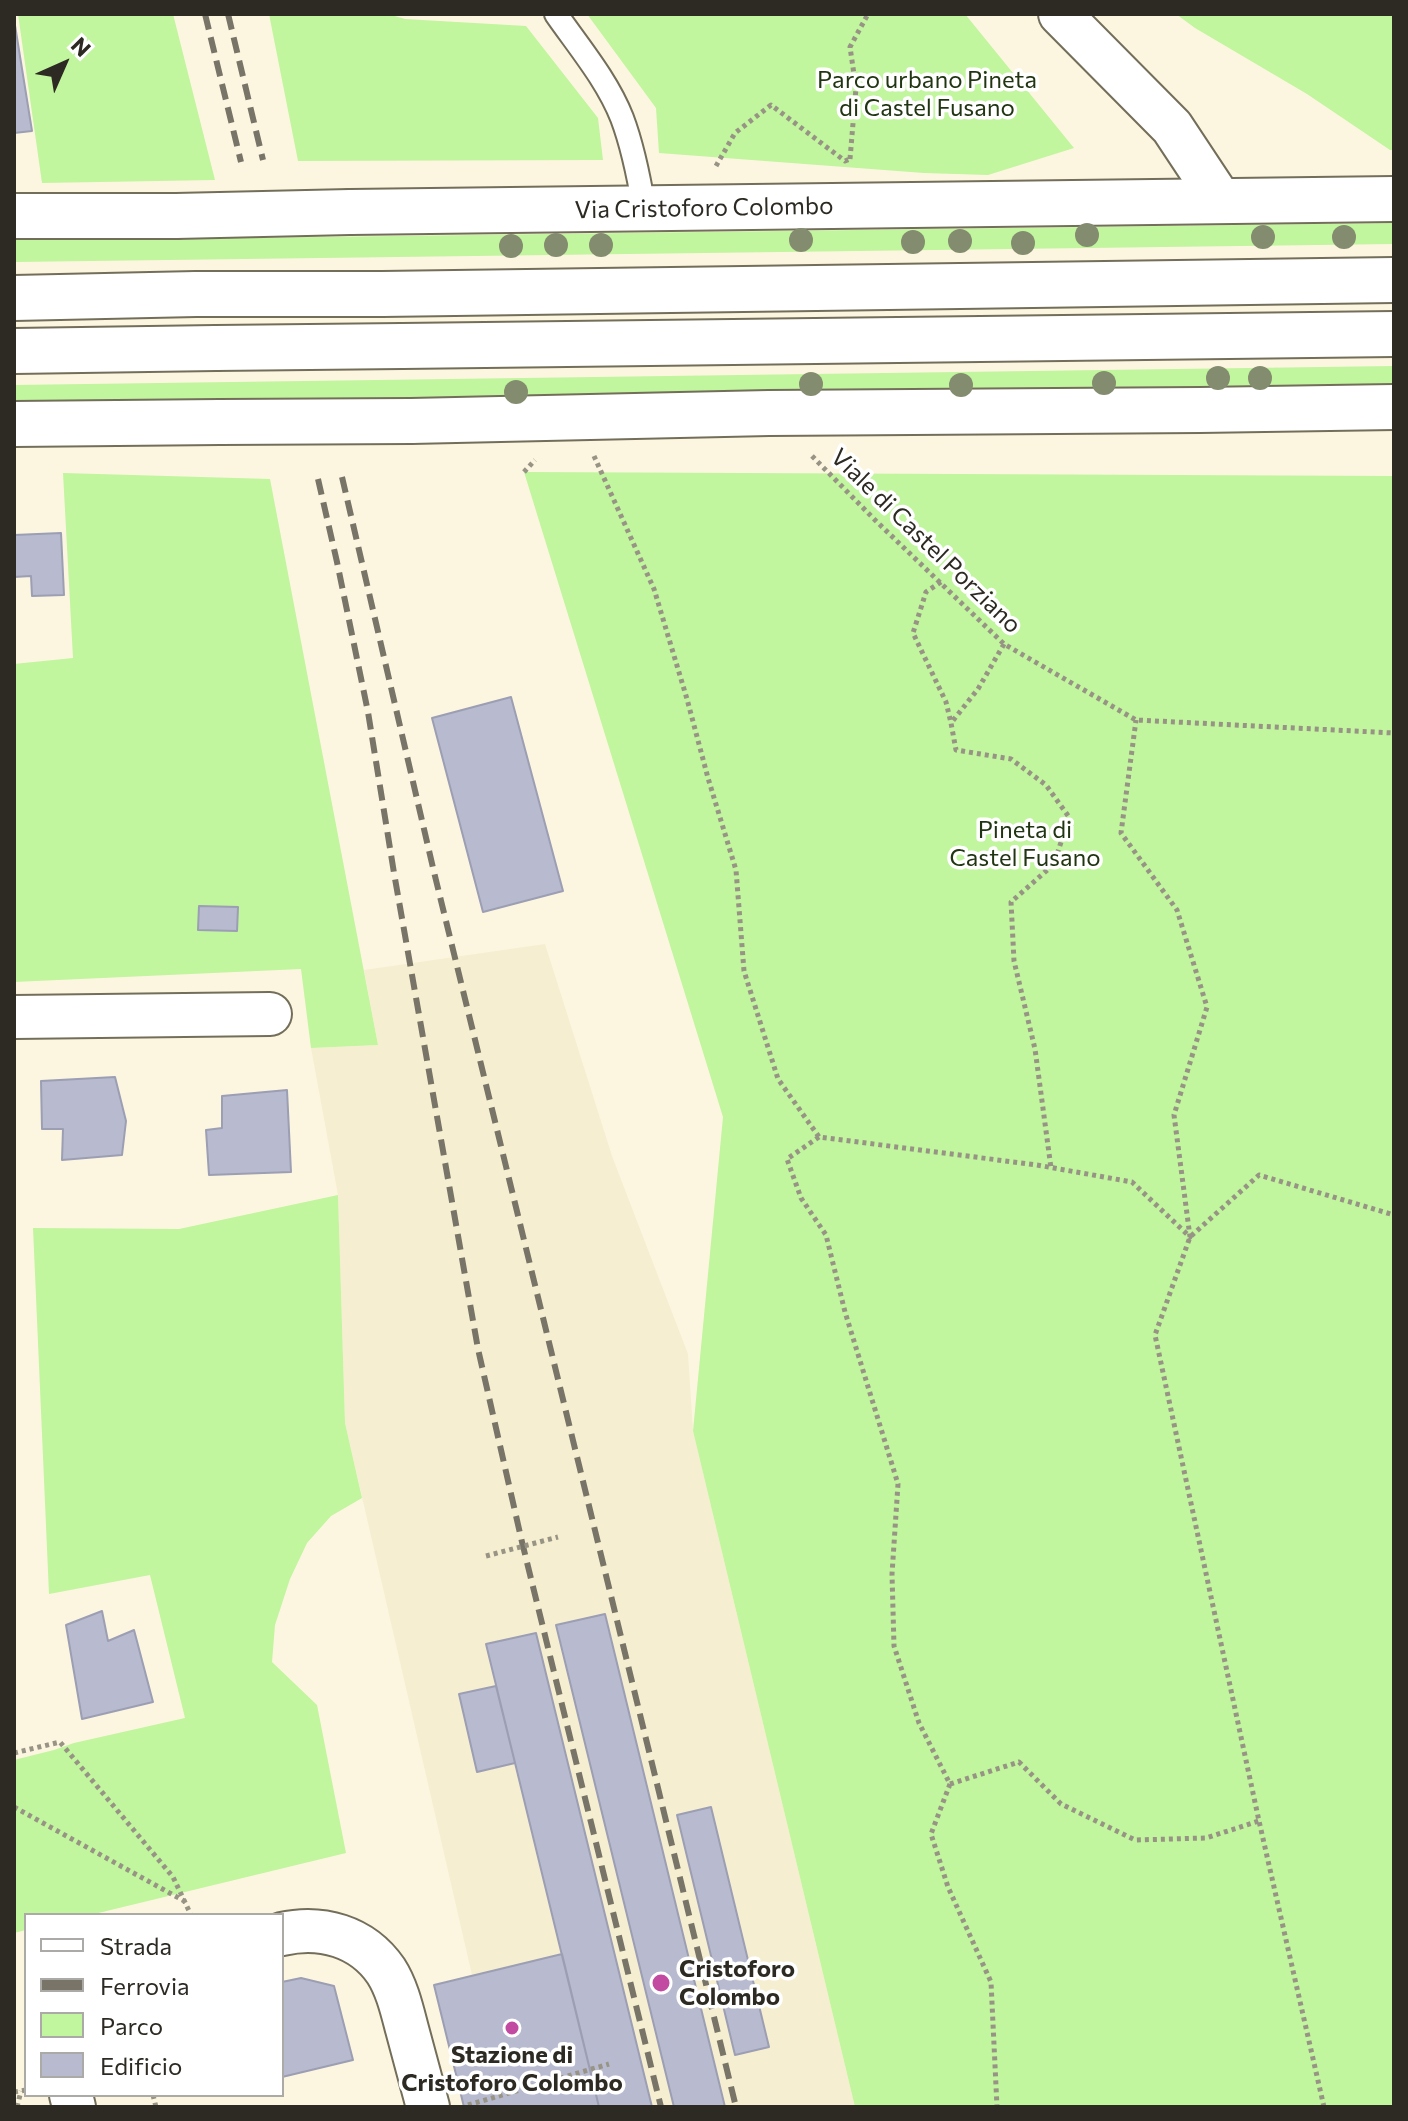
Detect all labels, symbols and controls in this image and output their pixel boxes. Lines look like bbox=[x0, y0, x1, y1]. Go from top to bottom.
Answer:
north arrow bbox=[24, 24, 104, 104]
text: N bbox=[66, 31, 97, 62]
park label: Parco urbano Pineta di Castel Fusano bbox=[817, 66, 1037, 122]
street label: Via Cristoforo Colombo bbox=[574, 191, 834, 225]
street label: Viale di Castel Porziano bbox=[825, 443, 1027, 639]
park label: Pineta di Castel Fusano bbox=[949, 816, 1101, 872]
legend bbox=[24, 1913, 284, 2097]
text: Strada bbox=[100, 1931, 172, 1960]
place label: Cristoforo Colombo bbox=[679, 1955, 795, 2011]
text: Ferrovia bbox=[100, 1971, 190, 2000]
marker: Cristoforo Colombo bbox=[650, 1972, 672, 1994]
text: Parco bbox=[100, 2011, 163, 2040]
marker: Stazione di Cristoforo Colombo bbox=[503, 2019, 521, 2037]
place label: Stazione di Cristoforo Colombo bbox=[401, 2041, 623, 2097]
text: Edificio bbox=[100, 2051, 182, 2080]

